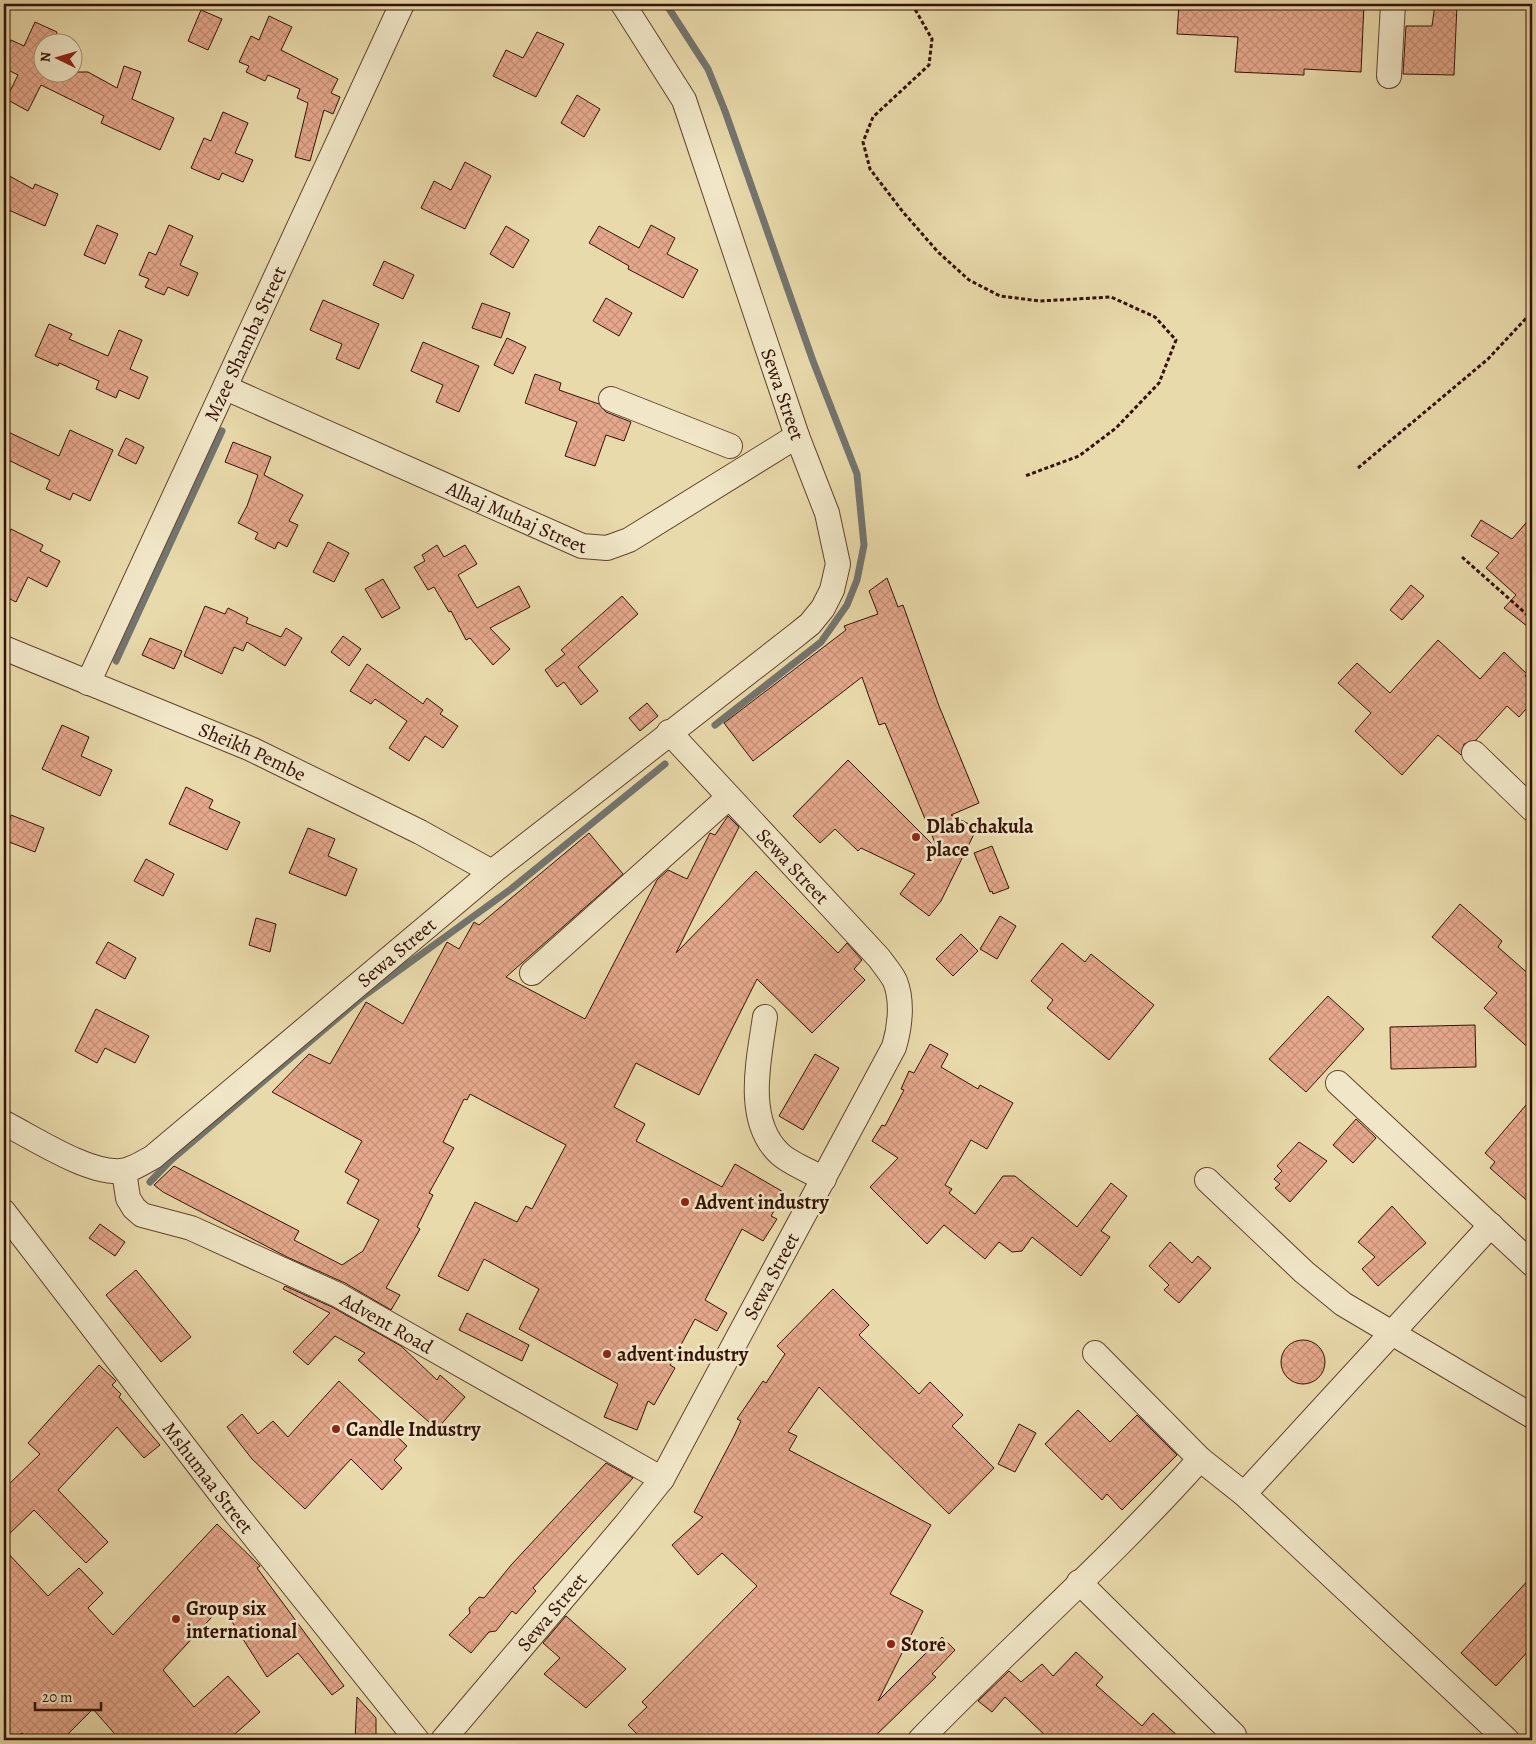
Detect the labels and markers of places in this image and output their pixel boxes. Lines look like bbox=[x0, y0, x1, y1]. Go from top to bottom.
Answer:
place label: Dlab chakula place bbox=[926, 813, 1034, 863]
marker: Dlab chakula place bbox=[910, 831, 922, 843]
place label: Advent industry bbox=[694, 1189, 830, 1216]
marker: Advent industry bbox=[679, 1196, 691, 1208]
place label: advent industry bbox=[617, 1341, 749, 1368]
marker: advent industry bbox=[601, 1348, 613, 1360]
place label: Candle Industry bbox=[346, 1416, 481, 1443]
marker: Candle Industry bbox=[330, 1423, 342, 1435]
place label: Group six international bbox=[186, 1595, 298, 1645]
marker: Group six international bbox=[170, 1613, 182, 1625]
place label: Store bbox=[901, 1631, 946, 1658]
marker: Store bbox=[885, 1638, 897, 1650]

